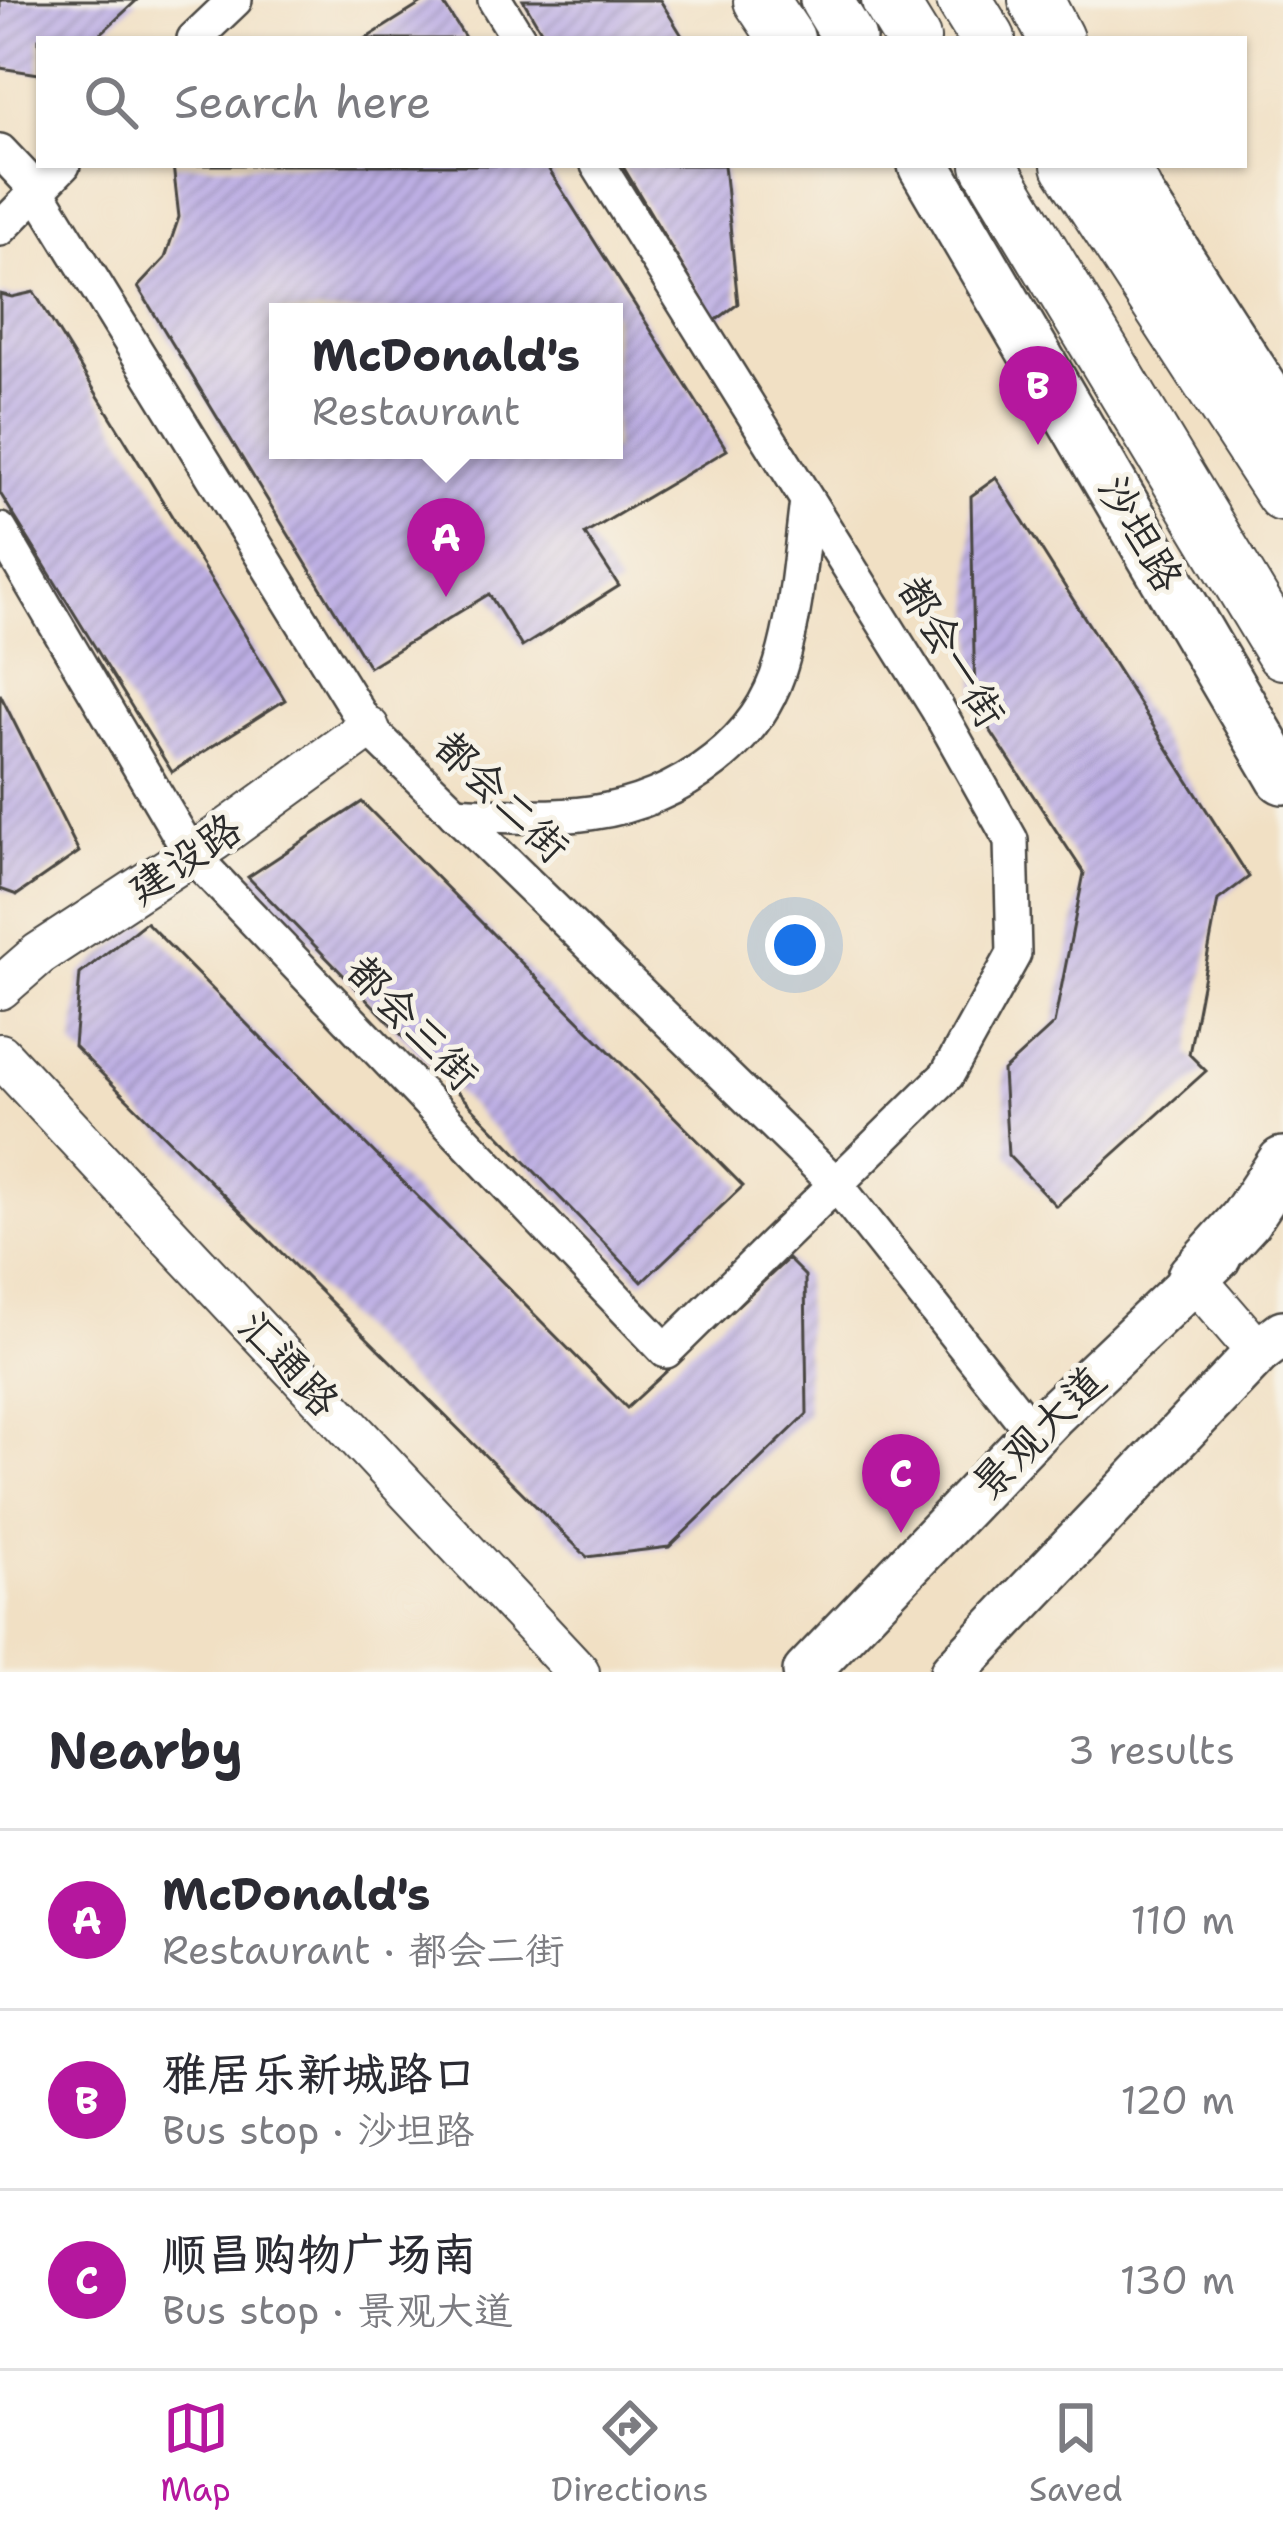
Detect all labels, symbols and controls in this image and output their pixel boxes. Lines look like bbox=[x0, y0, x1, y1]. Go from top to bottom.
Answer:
search box bbox=[36, 36, 1247, 168]
icon: search bbox=[78, 69, 144, 135]
text: Search here bbox=[174, 72, 431, 132]
popup bbox=[269, 303, 623, 459]
text: McDonald's bbox=[312, 325, 580, 385]
pin: B bbox=[999, 346, 1077, 445]
text: Restaurant bbox=[312, 385, 520, 437]
street label: 沙坦路 bbox=[1085, 464, 1197, 602]
pin: A bbox=[407, 498, 485, 597]
street label: 都会一街 bbox=[885, 565, 1019, 737]
street label: 都会二街 bbox=[422, 718, 582, 874]
street label: 建设路 bbox=[116, 800, 252, 916]
your location bbox=[765, 915, 825, 975]
street label: 都会三街 bbox=[335, 942, 491, 1102]
street label: 汇通路 bbox=[226, 1298, 352, 1428]
street label: 景观大道 bbox=[959, 1353, 1117, 1511]
pin: C bbox=[862, 1434, 940, 1533]
text: Nearby bbox=[48, 1716, 243, 1784]
text: 3 results bbox=[1068, 1724, 1235, 1776]
text: McDonald's bbox=[162, 1864, 431, 1924]
text: A bbox=[72, 1894, 102, 1946]
text: 110 m bbox=[1131, 1894, 1235, 1946]
text: Restaurant · 都会二街 bbox=[162, 1924, 564, 1976]
text: 雅居乐新城路口 bbox=[162, 2044, 477, 2104]
text: B bbox=[75, 2074, 99, 2126]
text: 120 m bbox=[1120, 2074, 1235, 2126]
text: Bus stop · 沙坦路 bbox=[162, 2104, 474, 2156]
text: 顺昌购物广场南 bbox=[162, 2224, 477, 2284]
text: C bbox=[75, 2254, 99, 2306]
text: 130 m bbox=[1120, 2254, 1235, 2306]
text: Bus stop · 景观大道 bbox=[162, 2284, 513, 2336]
tab: Map bbox=[160, 2395, 231, 2512]
tab: Directions bbox=[551, 2395, 709, 2512]
tab: Saved bbox=[1029, 2395, 1123, 2512]

